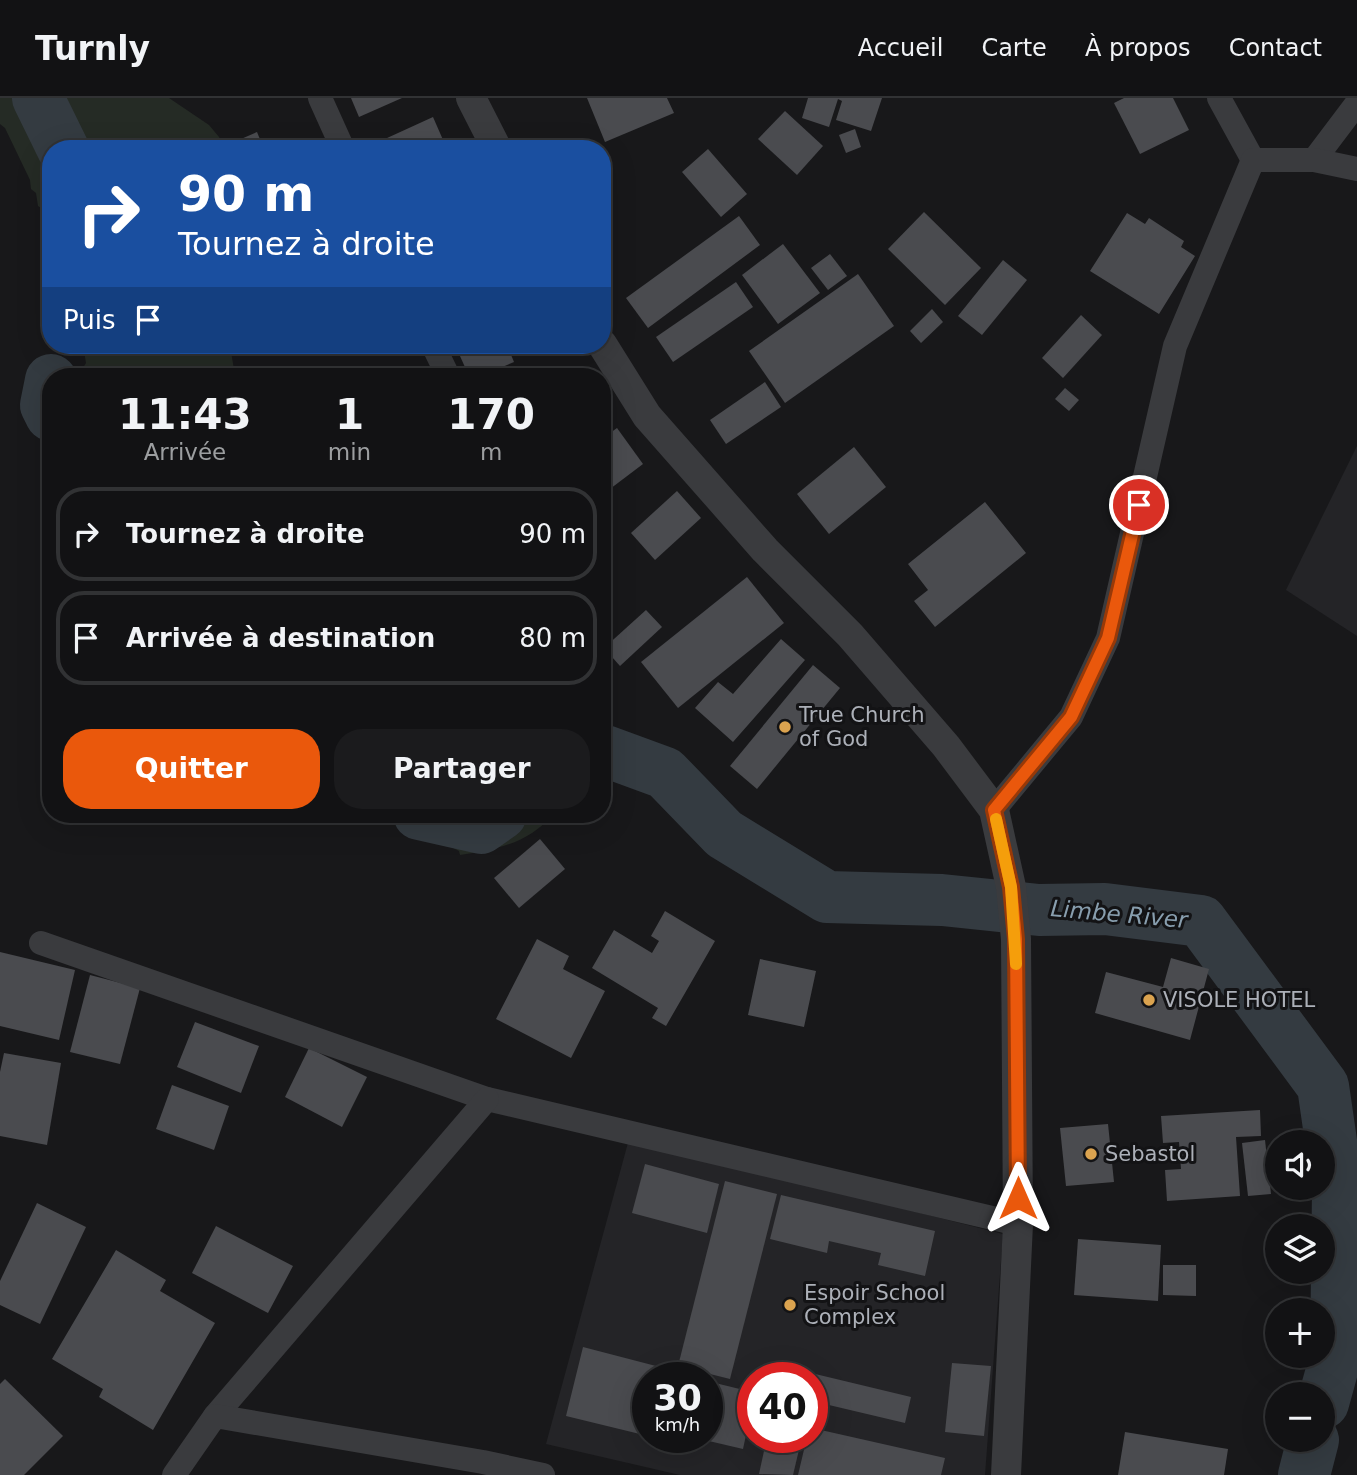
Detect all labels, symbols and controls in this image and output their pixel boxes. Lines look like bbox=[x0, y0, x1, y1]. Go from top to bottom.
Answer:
text: Turnly bbox=[35, 29, 150, 68]
text: Accueil bbox=[858, 34, 943, 62]
text: Carte bbox=[981, 34, 1047, 62]
text: À propos bbox=[1085, 34, 1191, 62]
text: Contact bbox=[1229, 34, 1322, 62]
text: 90 m bbox=[178, 166, 314, 223]
icon: right bbox=[63, 168, 154, 259]
text: Tournez à droite bbox=[178, 225, 435, 263]
icon: arrive bbox=[129, 301, 167, 339]
text: Puis bbox=[63, 305, 115, 335]
text: 11:43 bbox=[118, 390, 252, 439]
text: 1 bbox=[335, 390, 364, 439]
text: 170 bbox=[447, 390, 535, 439]
text: Arrivée bbox=[144, 439, 226, 465]
text: min bbox=[328, 439, 371, 465]
text: m bbox=[480, 439, 502, 465]
pin bbox=[1109, 475, 1169, 535]
icon: arrive bbox=[1120, 486, 1158, 524]
icon: right bbox=[67, 515, 105, 553]
text: Tournez à droite bbox=[126, 519, 365, 549]
text: 90 m bbox=[519, 519, 586, 549]
icon: arrive bbox=[67, 619, 105, 657]
text: Arrivée à destination bbox=[126, 623, 435, 653]
text: 80 m bbox=[519, 623, 586, 653]
place label: True Church of God bbox=[798, 703, 925, 751]
marker: True Church of God bbox=[777, 719, 793, 735]
button: Quitter bbox=[63, 729, 320, 809]
button: Partager bbox=[334, 729, 590, 809]
water label: Limbe River bbox=[1049, 895, 1190, 933]
place label: VISOLE HOTEL bbox=[1163, 988, 1315, 1012]
marker: VISOLE HOTEL bbox=[1141, 992, 1157, 1008]
map controls bbox=[1265, 1130, 1335, 1452]
button: sound bbox=[1265, 1130, 1335, 1200]
place label: Sebastol bbox=[1105, 1142, 1195, 1166]
marker: Sebastol bbox=[1083, 1146, 1099, 1162]
position arrow bbox=[981, 1161, 1055, 1235]
button: layers bbox=[1265, 1214, 1335, 1284]
place label: Espoir School Complex bbox=[804, 1281, 945, 1329]
marker: Espoir School Complex bbox=[782, 1297, 798, 1313]
button: + bbox=[1265, 1298, 1335, 1368]
speed limit sign: 40 bbox=[737, 1362, 828, 1453]
text: 30 bbox=[653, 1378, 702, 1418]
button: − bbox=[1265, 1382, 1335, 1452]
text: km/h bbox=[655, 1414, 700, 1435]

